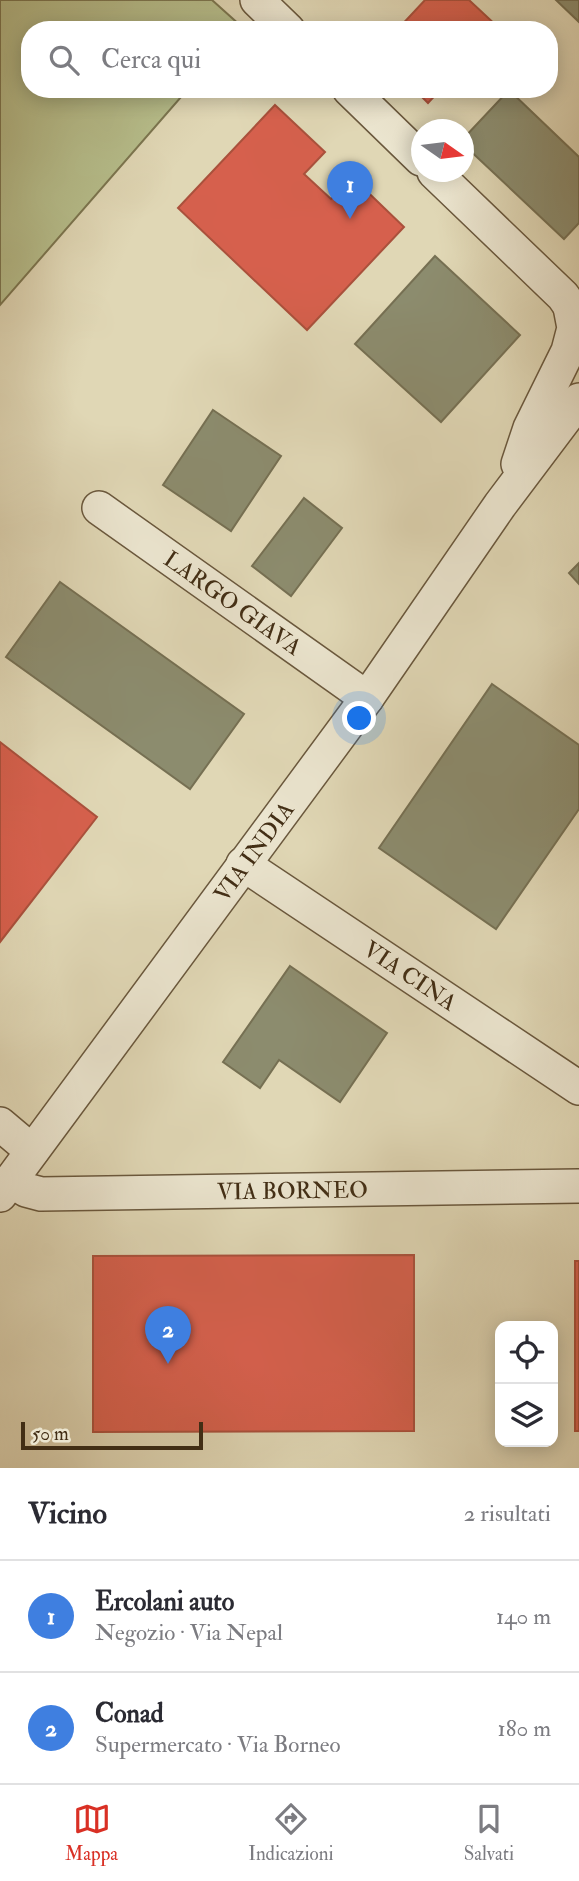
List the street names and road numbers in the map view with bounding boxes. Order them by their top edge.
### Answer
street label: LARGO GIAVA [158,544,308,662]
street label: VIA INDIA [207,795,300,907]
street label: VIA CINA [358,934,463,1017]
street label: VIA BORNEO [217,1175,368,1206]

